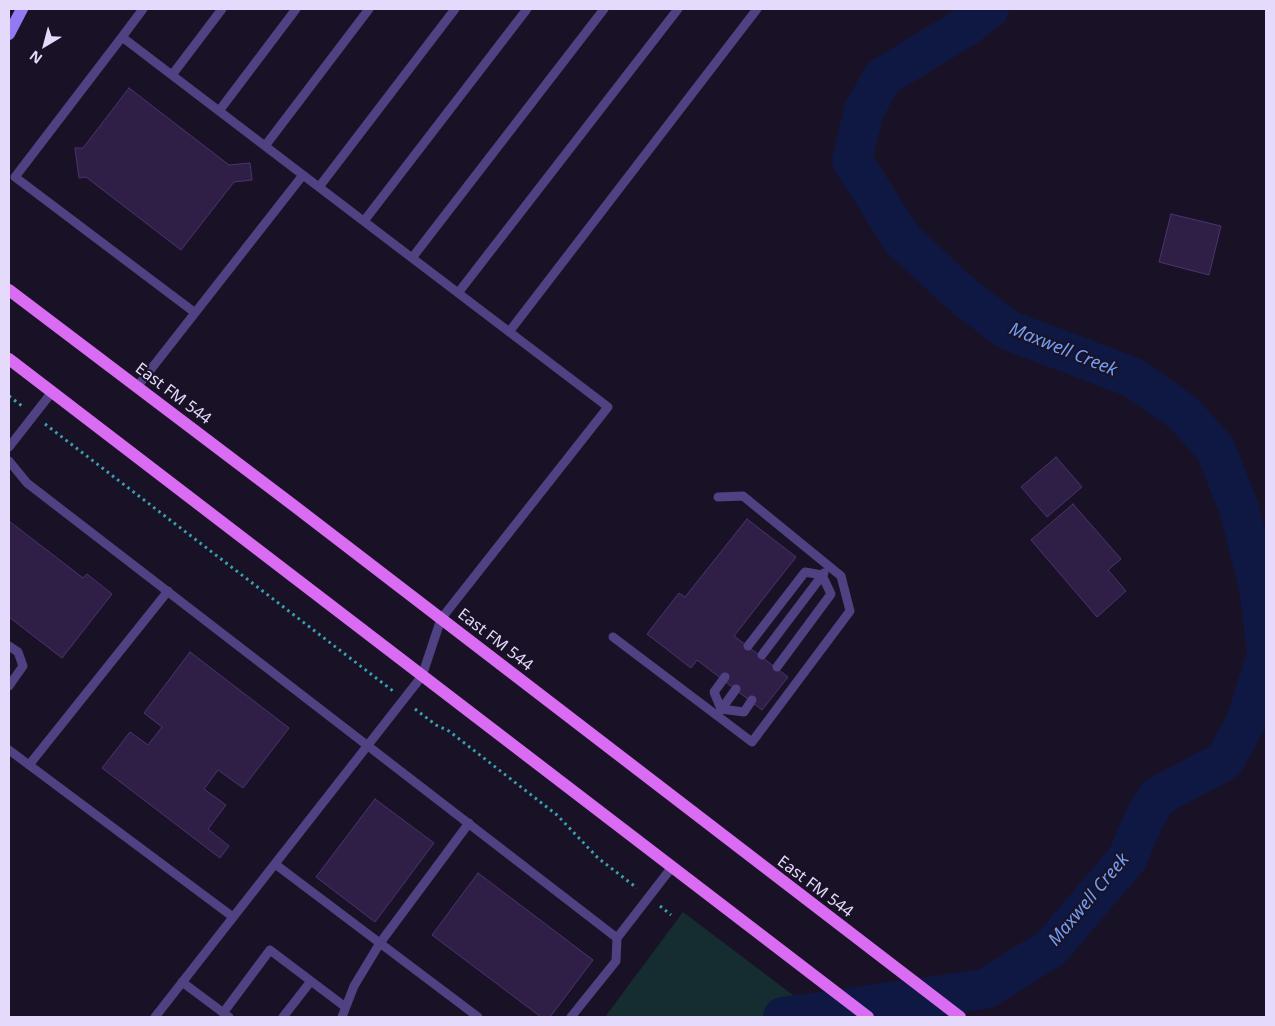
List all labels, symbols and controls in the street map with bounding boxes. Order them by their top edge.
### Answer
north arrow [20,20,70,70]
text: N [25,46,46,68]
water label: Maxwell Creek [1006,319,1120,381]
street label: East FM 544 [131,359,215,429]
street label: East FM 544 [454,605,536,675]
water label: Maxwell Creek [1044,849,1134,951]
street label: East FM 544 [773,852,857,922]

